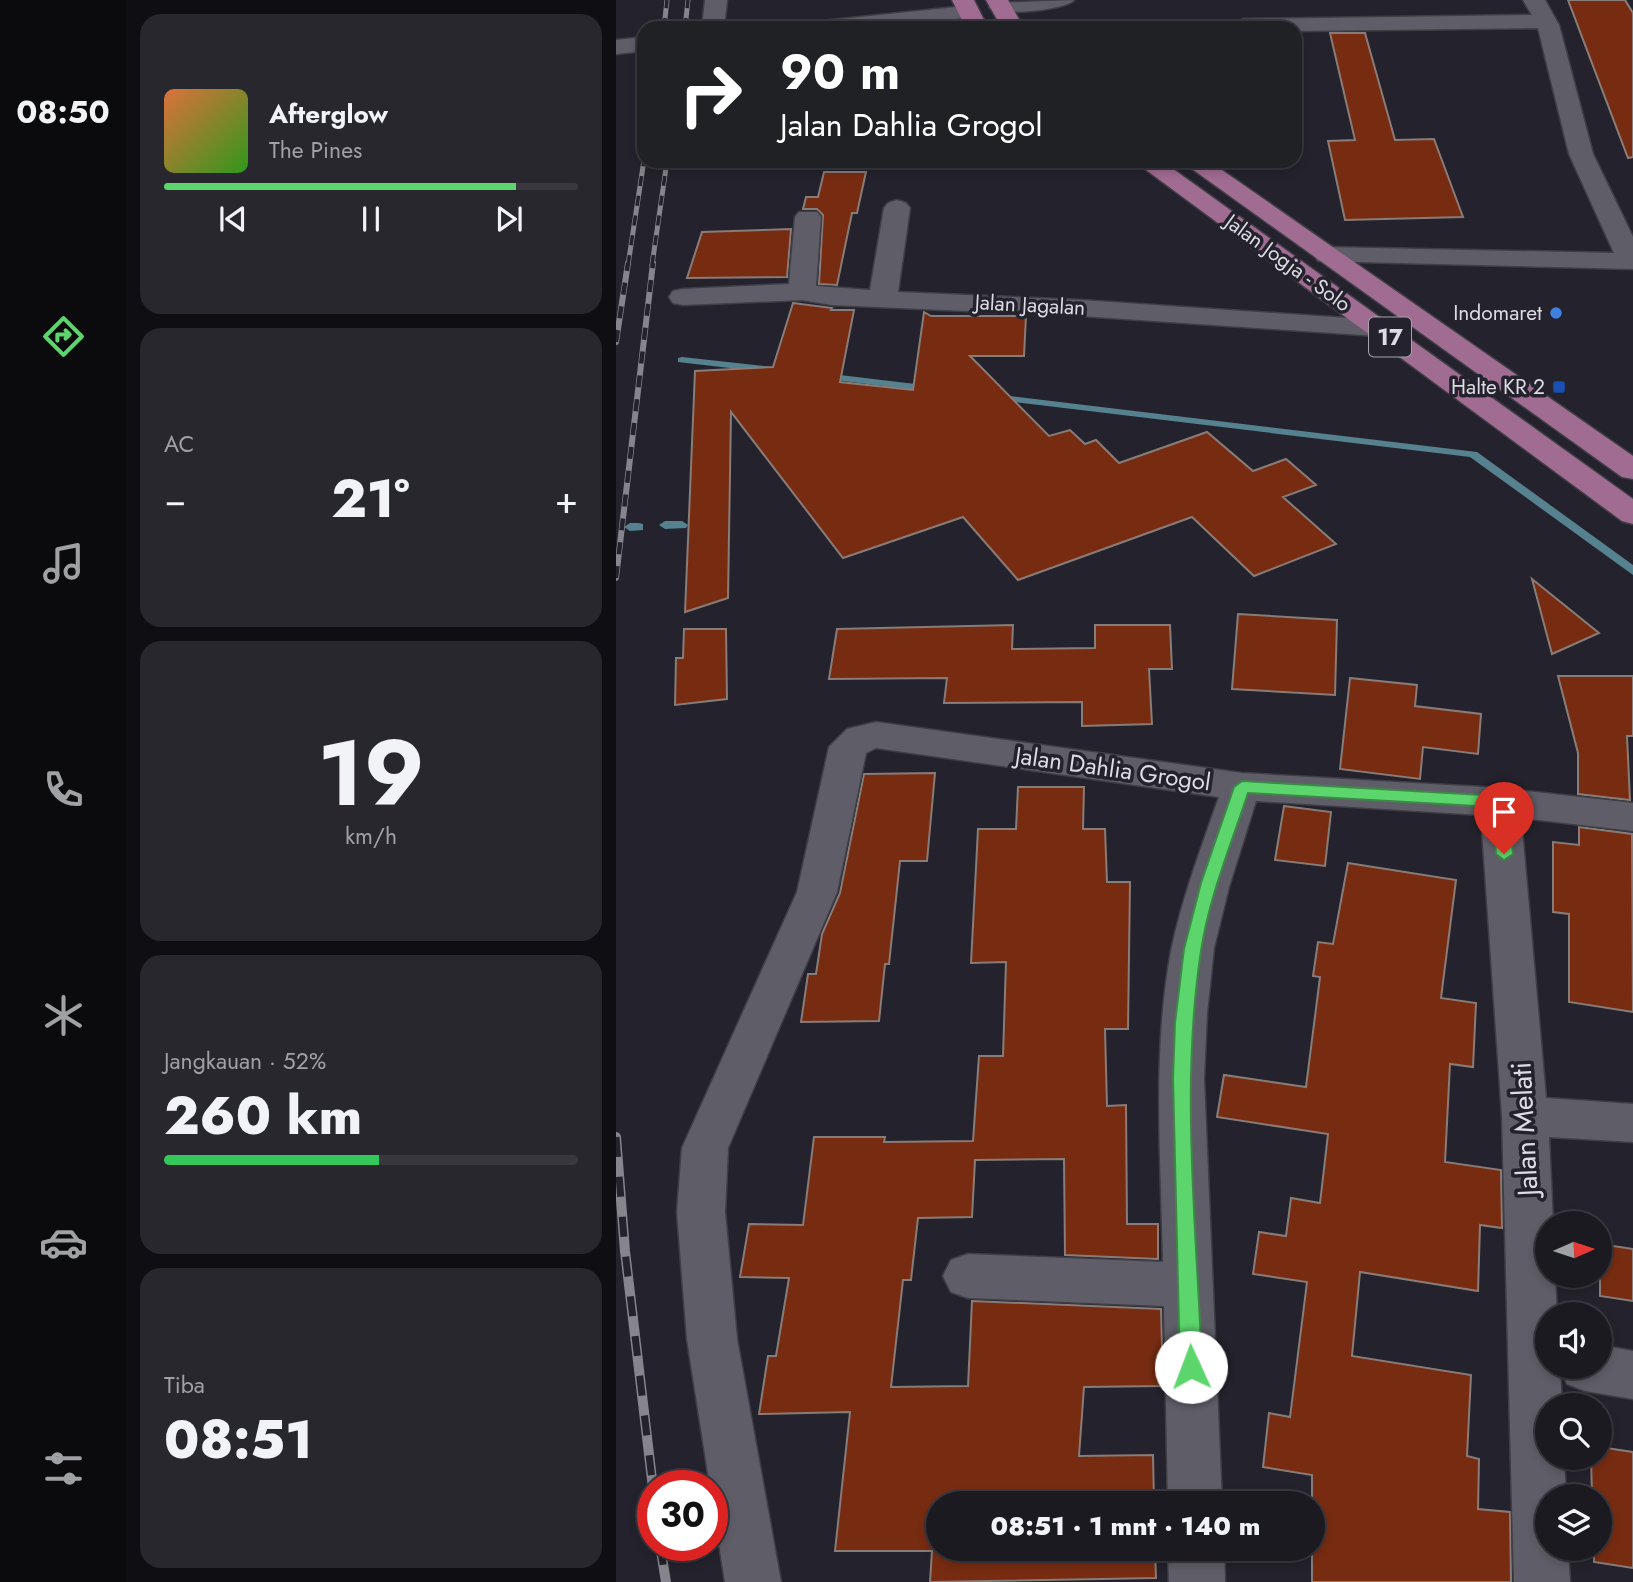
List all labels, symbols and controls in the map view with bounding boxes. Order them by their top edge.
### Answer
text: 90 m [780,37,900,107]
icon: right [665,49,756,140]
text: 08:50 [16,89,110,135]
text: Afterglow [269,95,388,133]
text: Jalan Dahlia Grogol [780,102,1043,148]
text: The Pines [269,133,362,167]
icon: previous [214,200,252,238]
icon: pause [352,200,390,238]
icon: next [490,200,528,238]
street label: Jalan Jogja - Solo [1217,205,1357,319]
street label: Jalan Jagalan [971,287,1086,323]
place label: Indomaret [1453,298,1542,328]
marker: Indomaret [1548,305,1564,321]
icon: directions [39,312,88,361]
road number: 17 [1369,318,1411,356]
place label: Halte KR 2 [1451,372,1545,402]
marker: Halte KR 2 [1551,379,1567,395]
text: AC [164,427,194,461]
text: 21° [331,461,410,537]
text: − [164,472,186,527]
text: + [555,472,578,527]
icon: music [39,539,88,588]
text: 19 [317,708,425,839]
street label: Jalan Dahlia Grogol [1010,737,1213,800]
icon: phone [39,765,88,814]
pin [1474,782,1534,854]
icon: arrive [1485,793,1523,831]
text: km/h [345,819,397,853]
icon: climate [39,991,88,1040]
text: Jangkauan · 52% [164,1044,326,1078]
street label: Jalan Melati [1501,1061,1549,1201]
text: 260 km [164,1078,362,1154]
north arrow [1535,1211,1612,1288]
map controls [1535,1211,1612,1561]
icon: car [39,1218,88,1267]
button: sound [1535,1302,1612,1379]
position arrow [1154,1330,1228,1404]
text: Tiba [164,1368,205,1402]
button: search [1535,1393,1612,1470]
text: 08:51 [164,1402,313,1478]
icon: filters [39,1444,88,1493]
speed limit sign: 30 [637,1470,728,1561]
button: layers [1535,1484,1612,1561]
text: 08:51 · 1 mnt · 140 m [991,1507,1260,1545]

